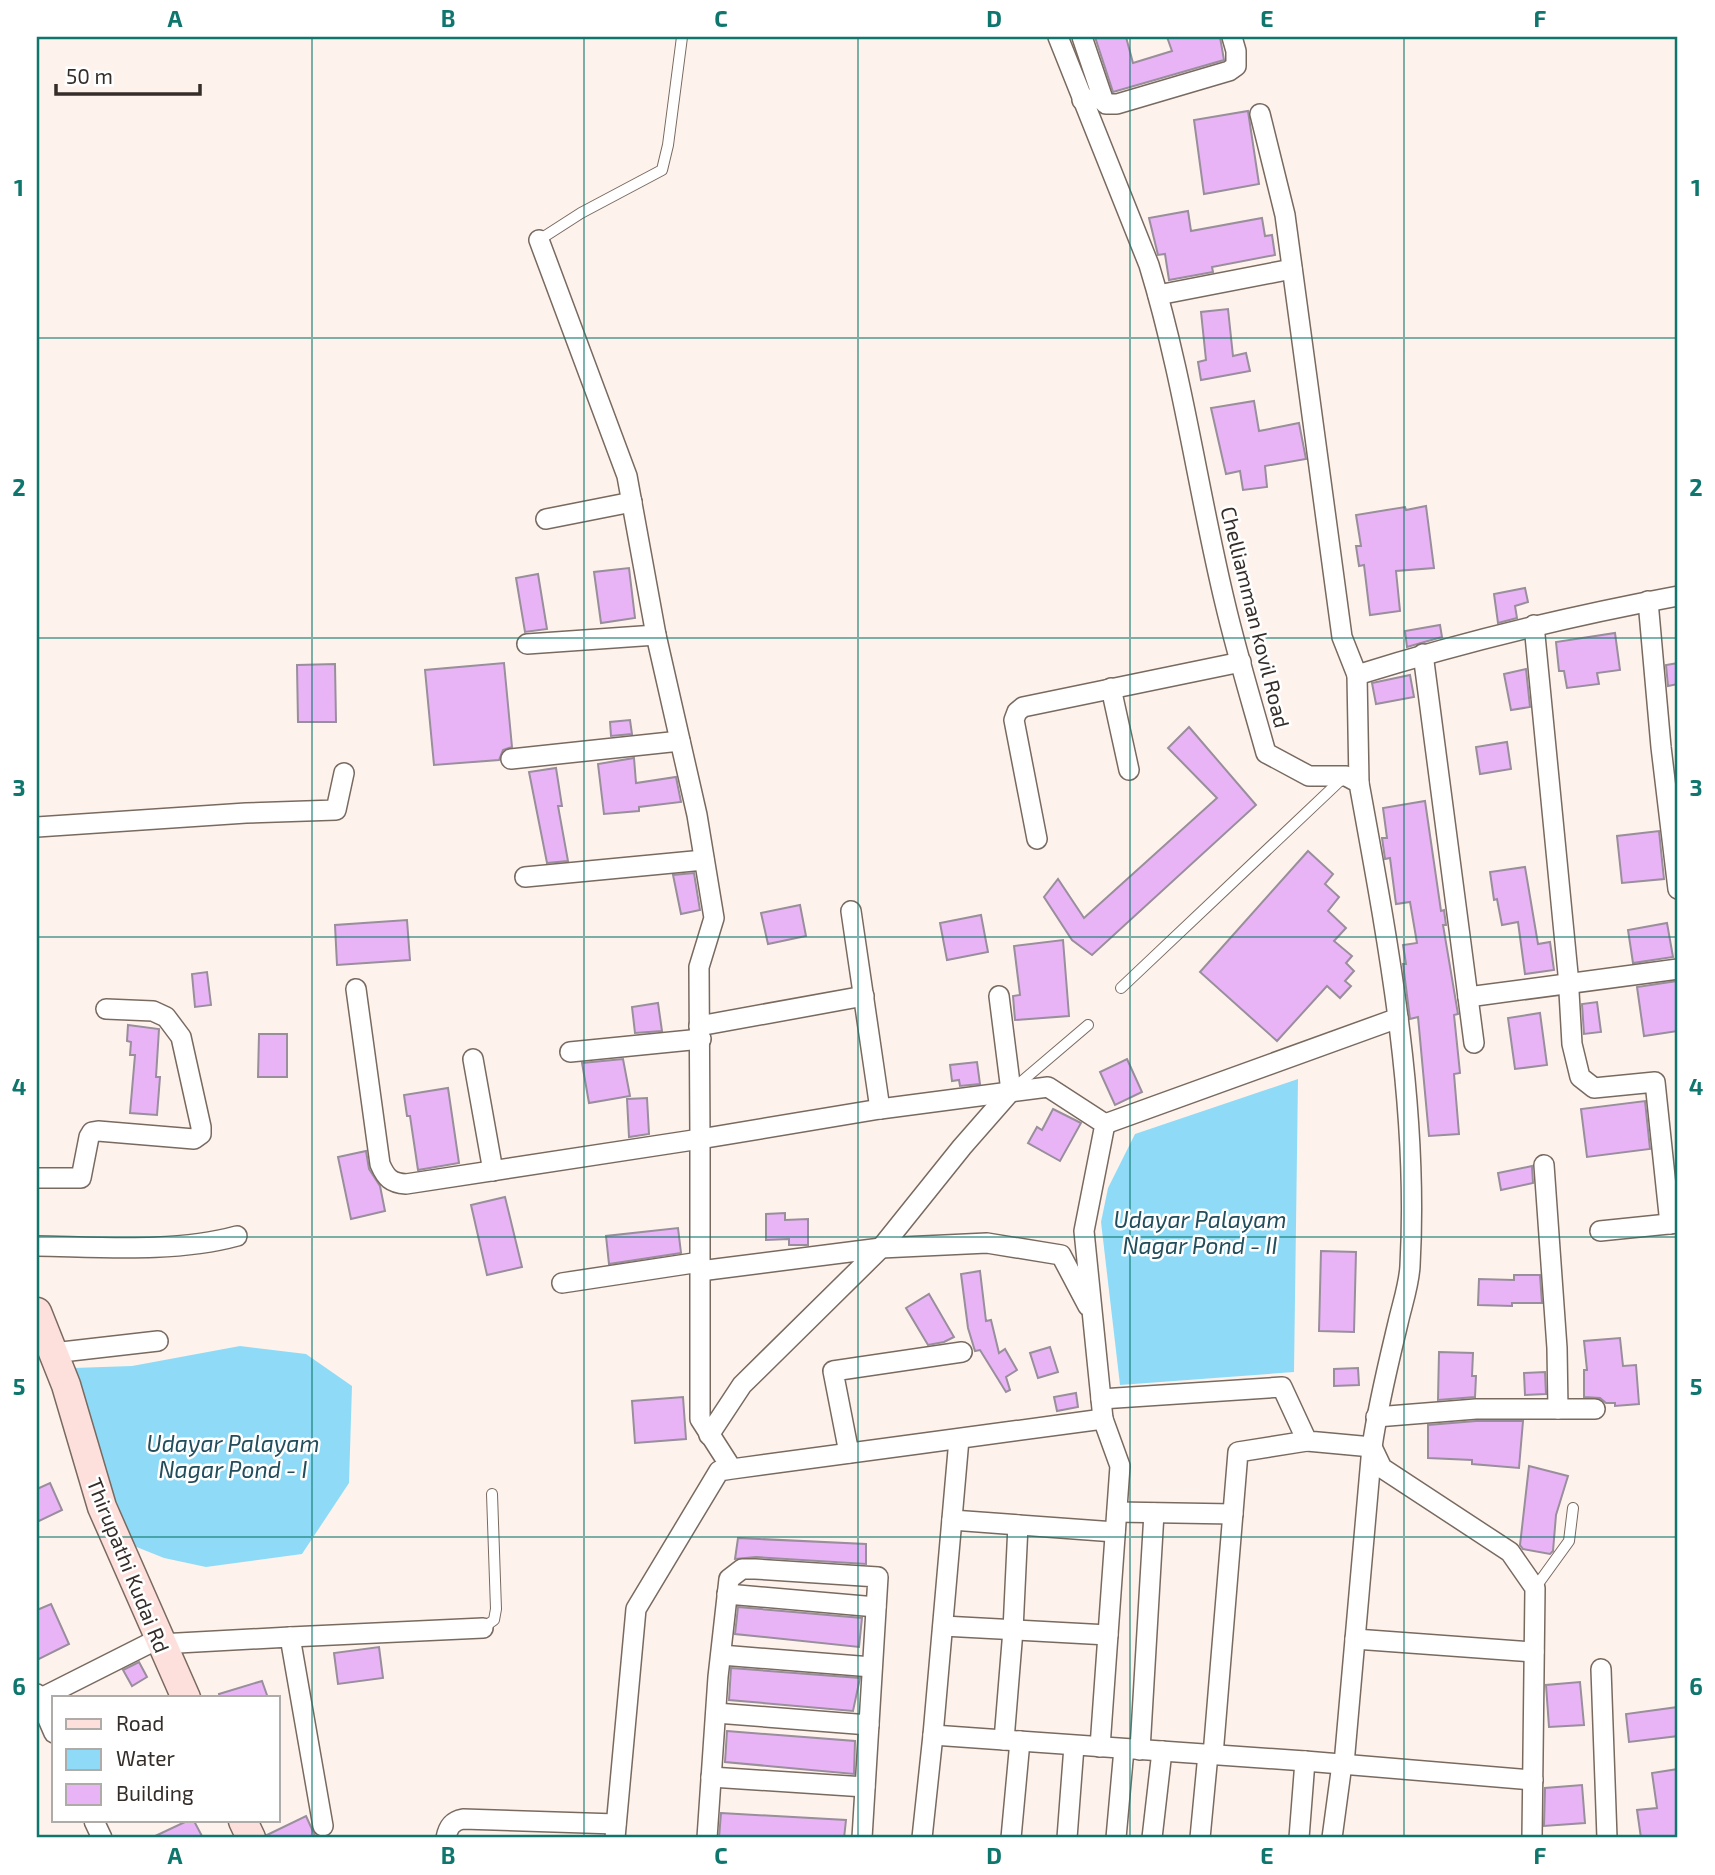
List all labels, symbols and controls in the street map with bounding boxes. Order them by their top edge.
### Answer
text: A [167,4,183,32]
text: B [441,4,455,32]
text: C [714,4,728,32]
text: D [986,4,1002,32]
text: E [1260,4,1274,32]
text: F [1534,4,1547,32]
scale bar [56,52,200,96]
text: 50 m [66,63,113,88]
text: 1 [14,173,24,201]
text: 1 [1691,173,1701,201]
text: 2 [12,473,26,501]
text: 2 [1689,473,1703,501]
street label: Chelliamman kovil Road [1216,504,1296,730]
text: 3 [12,773,26,801]
text: 3 [1689,773,1703,801]
text: 4 [12,1072,26,1100]
text: 4 [1689,1072,1703,1100]
water label: Udayar Palayam Nagar Pond - II [1113,1205,1287,1259]
text: 5 [13,1372,25,1400]
text: 5 [1690,1372,1702,1400]
water label: Udayar Palayam Nagar Pond - I [146,1429,320,1483]
street label: Thirupathi Kudai Rd [82,1474,176,1656]
text: 6 [12,1672,26,1700]
text: 6 [1689,1672,1703,1700]
legend [52,1696,280,1822]
text: Road [116,1710,164,1735]
text: Water [116,1745,175,1770]
text: Building [116,1780,194,1805]
text: A [167,1841,183,1869]
text: B [441,1841,455,1869]
text: C [714,1841,728,1869]
text: D [986,1841,1002,1869]
text: E [1260,1841,1274,1869]
text: F [1534,1841,1547,1869]

